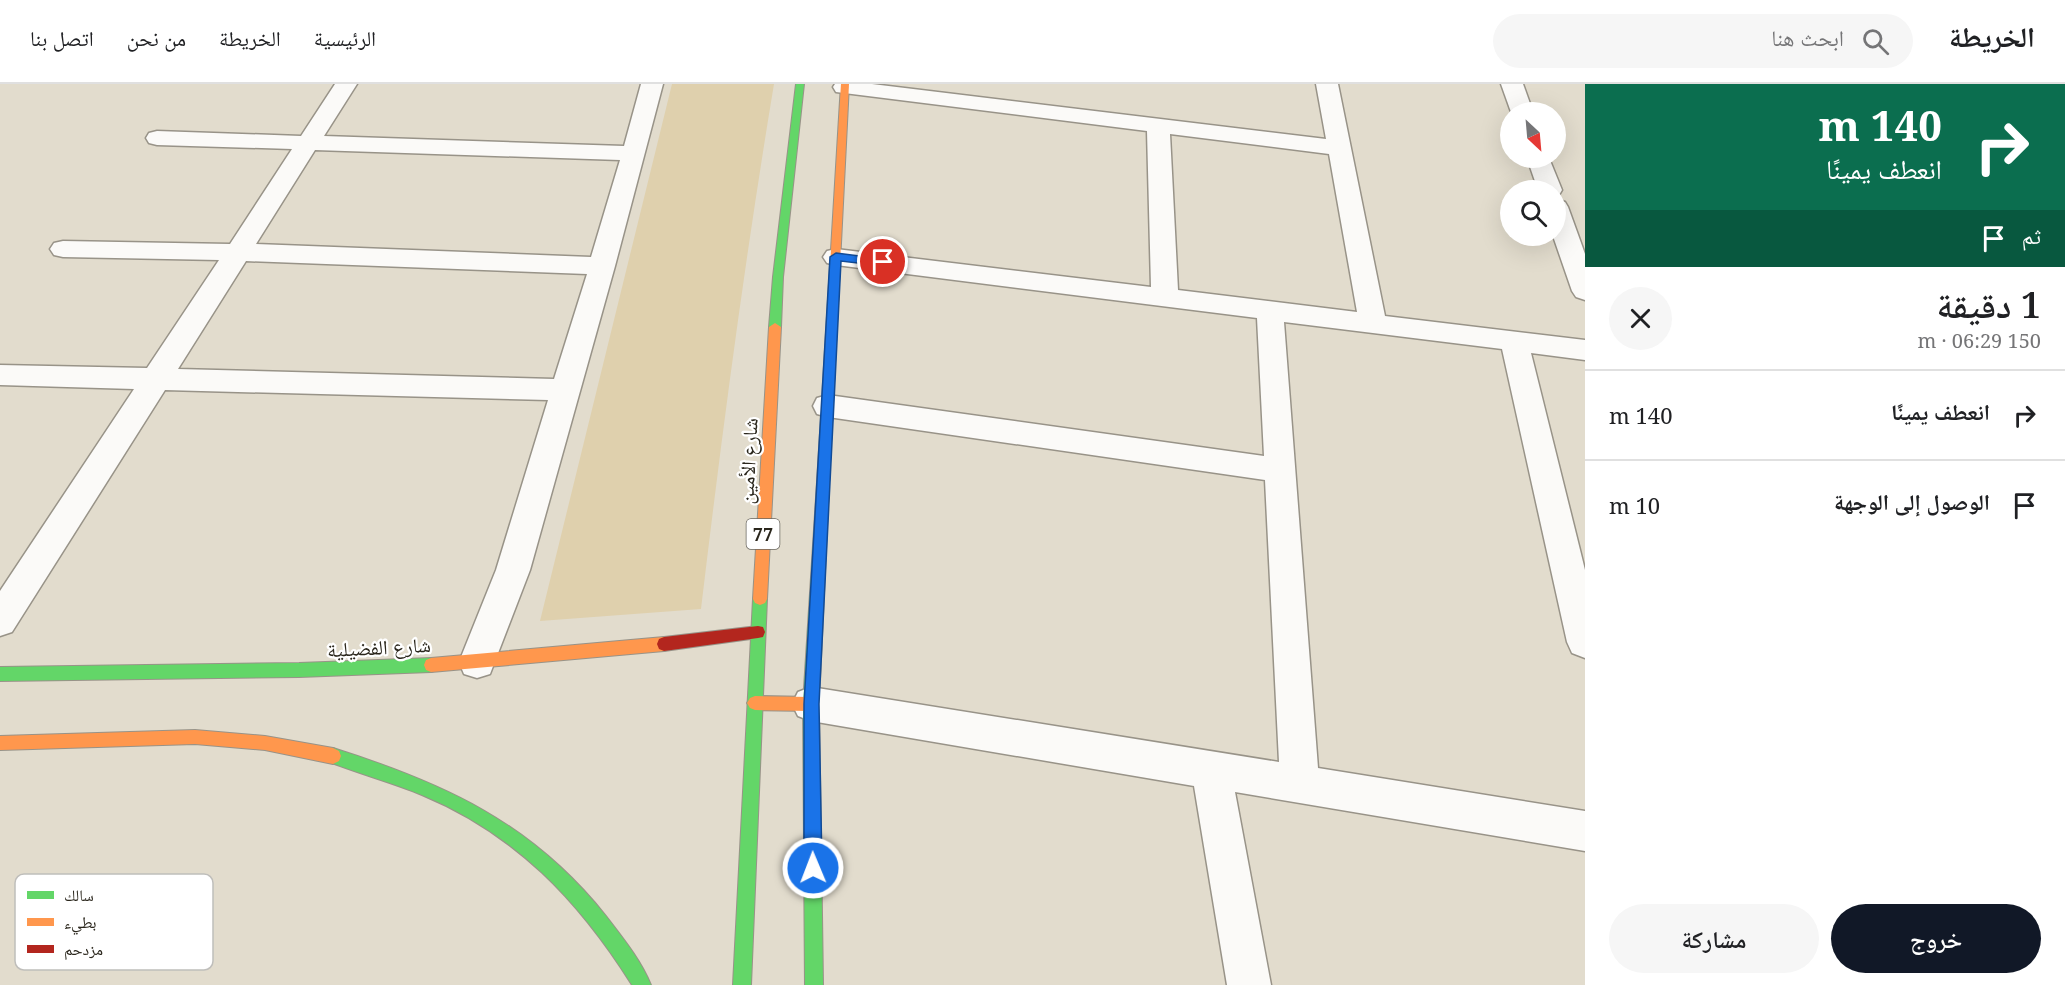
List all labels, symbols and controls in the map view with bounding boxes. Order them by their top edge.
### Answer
search box [1493,14,1913,68]
text: الخريطة [1949,17,2035,55]
text: ابحث هنا [1771,22,1844,52]
text: اتصل بنا [30,24,94,52]
text: من نحن [127,24,186,52]
text: الخريطة [219,24,281,52]
text: الرئيسية [314,24,376,52]
icon: search [1859,25,1892,58]
text: 140 m [1818,96,1942,153]
north arrow [1500,102,1566,168]
map controls [1500,102,1566,246]
icon: right [1963,108,2041,186]
text: انعطف يمينًا [1826,150,1942,187]
button: search [1500,180,1566,246]
text: ثم [2022,220,2041,250]
icon: arrive [1977,222,2010,255]
pin [857,236,908,287]
icon: arrive [866,245,899,278]
text: 1 دقيقة [1937,280,2041,329]
button: close [1609,287,1672,350]
text: 150 m · 06:29 [1918,327,2041,354]
text: انعطف يمينًا [1891,396,1990,426]
icon: right [2008,399,2041,432]
text: 140 m [1609,400,1672,430]
street label: شارع الأمين [732,417,764,505]
text: الوصول إلى الوجهة [1834,486,1990,516]
icon: arrive [2008,489,2041,522]
text: 10 m [1609,490,1660,520]
road number: 77 [746,519,780,549]
street label: شارع الفضيلية [326,631,432,663]
position arrow [781,836,845,900]
legend [15,874,213,970]
text: سالك [64,884,94,906]
button: مشاركة [1609,904,1819,973]
button: خروج [1831,904,2041,973]
text: بطيء [64,911,96,935]
text: مزدحم [64,938,103,960]

